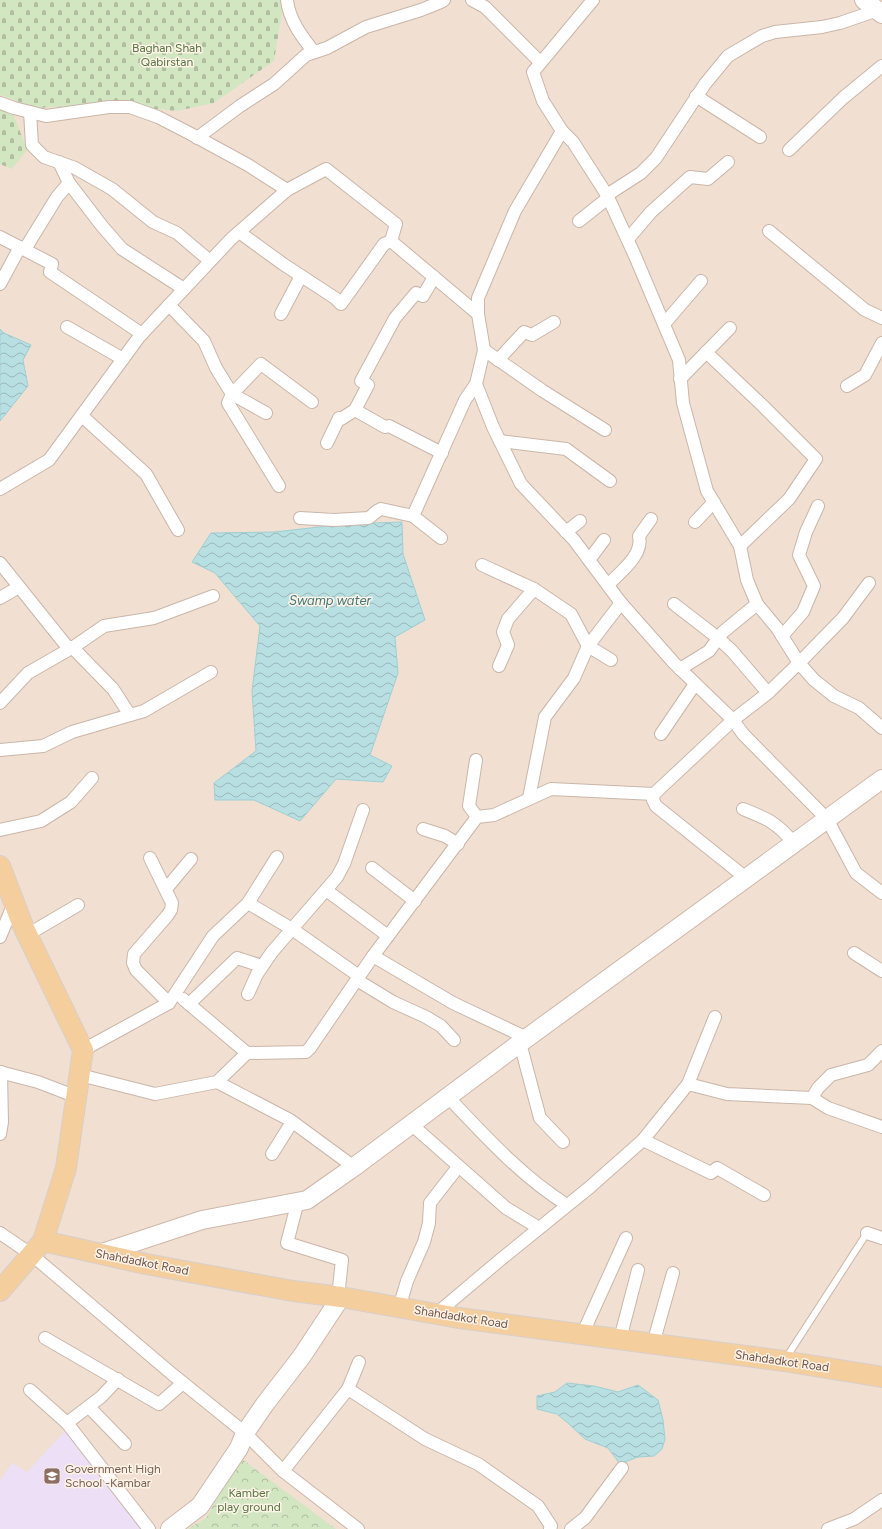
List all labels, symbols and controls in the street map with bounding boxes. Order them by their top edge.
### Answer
park label: Baghan Shah Qabirstan [132,41,202,69]
water label: Swamp water [289,593,372,608]
street label: Shahdadkot Road [94,1246,190,1278]
street label: Shahdadkot Road [413,1303,509,1331]
street label: Shahdadkot Road [734,1347,830,1375]
place label: Government High School -Kambar [65,1462,161,1490]
school or university icon: Government High School -Kambar [42,1466,62,1486]
park label: Kamber play ground [217,1486,281,1514]

